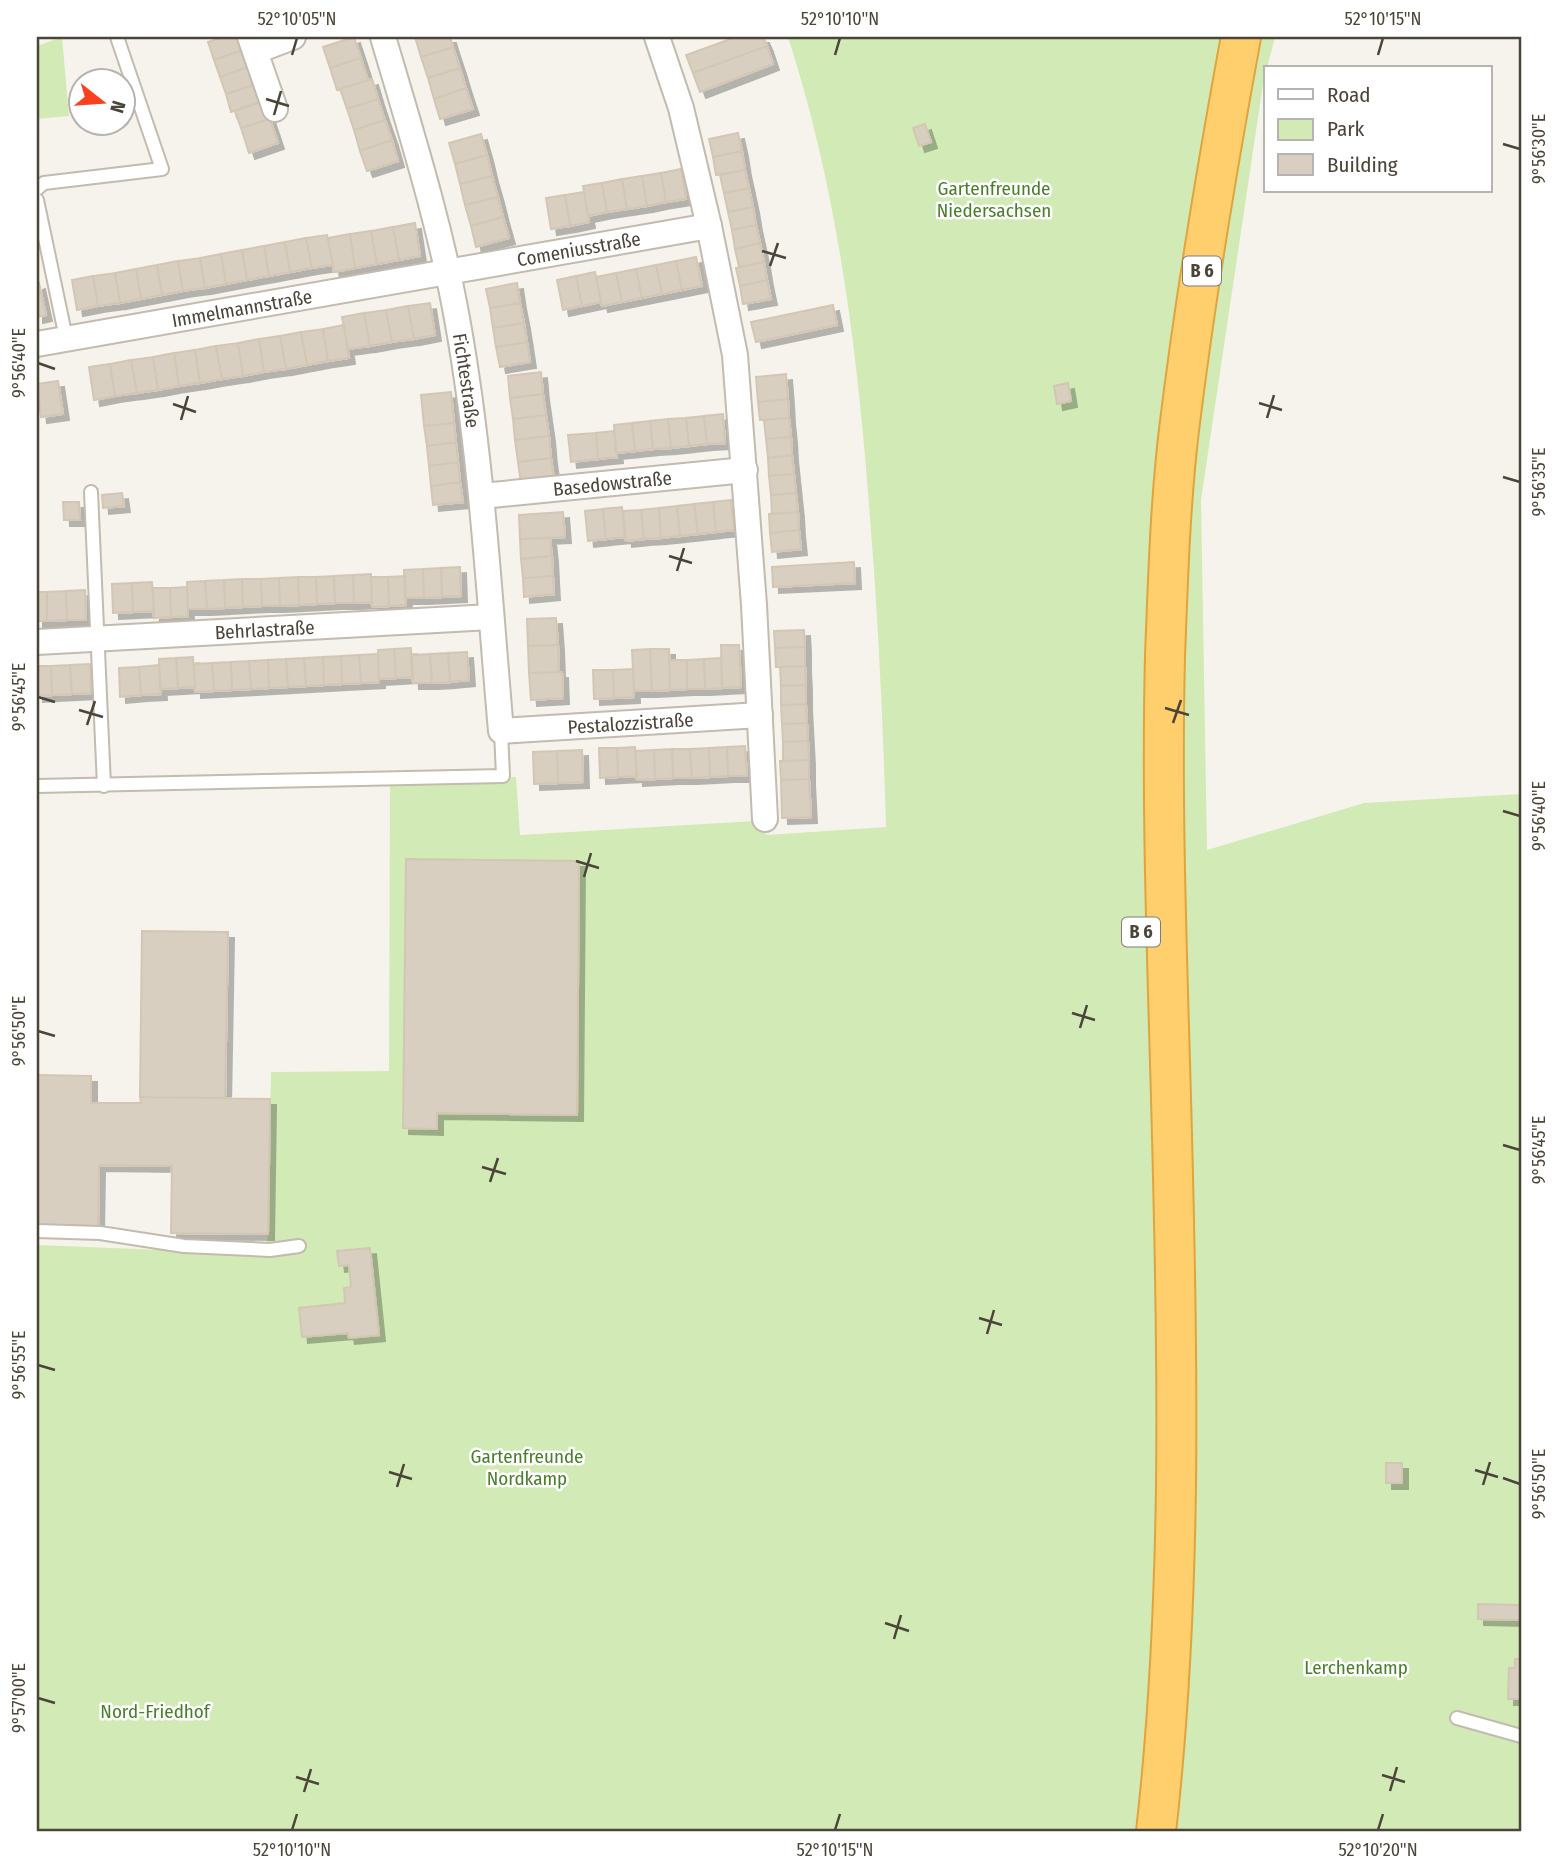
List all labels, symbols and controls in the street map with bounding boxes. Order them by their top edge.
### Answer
text: 52°10'05"N [258,8,336,30]
text: 52°10'10"N [801,8,879,30]
text: 52°10'15"N [1345,8,1421,30]
north arrow [66,66,136,136]
legend [1264,66,1492,192]
text: Road [1327,82,1371,108]
text: N [105,98,130,116]
text: 9°56'30"E [1528,114,1550,184]
text: Park [1327,116,1365,142]
text: Building [1327,152,1398,178]
park label: Gartenfreunde Niedersachsen [937,177,1051,222]
street label: Comeniusstraße [515,227,642,271]
road number: B 6 [1183,256,1221,286]
street label: Immelmannstraße [170,284,314,332]
text: 9°56'40"E [8,328,30,398]
street label: Fichtestraße [448,332,485,429]
text: 9°56'35"E [1528,448,1550,516]
street label: Basedowstraße [552,466,673,500]
street label: Behrlastraße [214,615,315,644]
text: 9°56'45"E [8,663,30,731]
street label: Pestalozzistraße [567,708,694,738]
text: 9°56'40"E [1528,781,1550,851]
road number: B 6 [1122,917,1160,946]
text: 9°56'50"E [8,996,30,1066]
text: 9°56'45"E [1528,1116,1550,1184]
text: 9°56'55"E [8,1331,30,1399]
park label: Gartenfreunde Nordkamp [471,1445,583,1490]
text: 9°56'50"E [1528,1449,1550,1519]
park label: Lerchenkamp [1304,1656,1408,1679]
text: 9°57'00"E [8,1663,30,1733]
park label: Nord-Friedhof [100,1700,211,1723]
text: 52°10'10"N [253,1839,331,1861]
text: 52°10'15"N [797,1839,873,1861]
text: 52°10'20"N [1338,1839,1418,1861]

